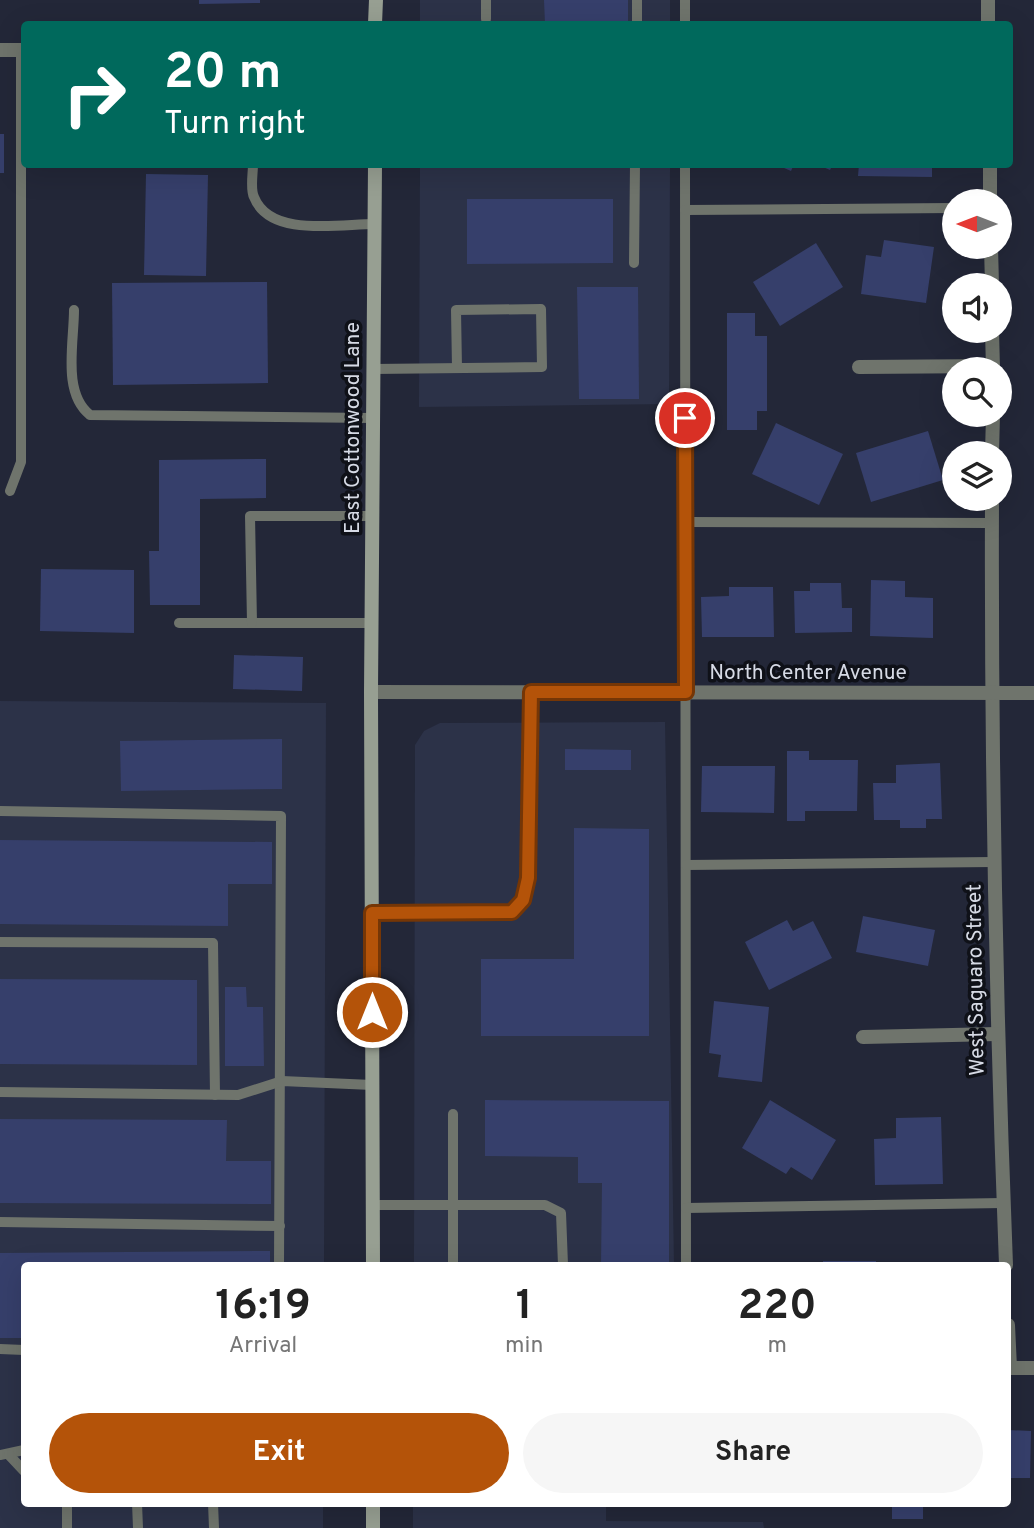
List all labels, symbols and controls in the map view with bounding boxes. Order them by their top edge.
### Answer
text: 20 m [164,44,281,106]
icon: right [49,49,140,140]
text: Turn right [164,105,306,145]
north arrow [942,189,1012,259]
map controls [942,189,1012,511]
button: sound [942,273,1012,343]
street label: East Cottonwood Lane [340,322,367,534]
button: search [942,357,1012,427]
pin [655,388,715,448]
icon: arrive [666,399,704,437]
button: layers [942,441,1012,511]
street label: North Center Avenue [709,660,907,687]
street label: West Saguaro Street [961,884,992,1076]
position arrow [335,975,409,1049]
text: 16:19 [215,1281,311,1334]
text: 1 [516,1281,533,1334]
text: 220 [738,1281,817,1334]
text: Arrival [229,1332,297,1361]
text: min [505,1332,543,1361]
text: m [767,1332,787,1361]
button: Exit [49,1413,509,1493]
button: Share [523,1413,983,1493]

